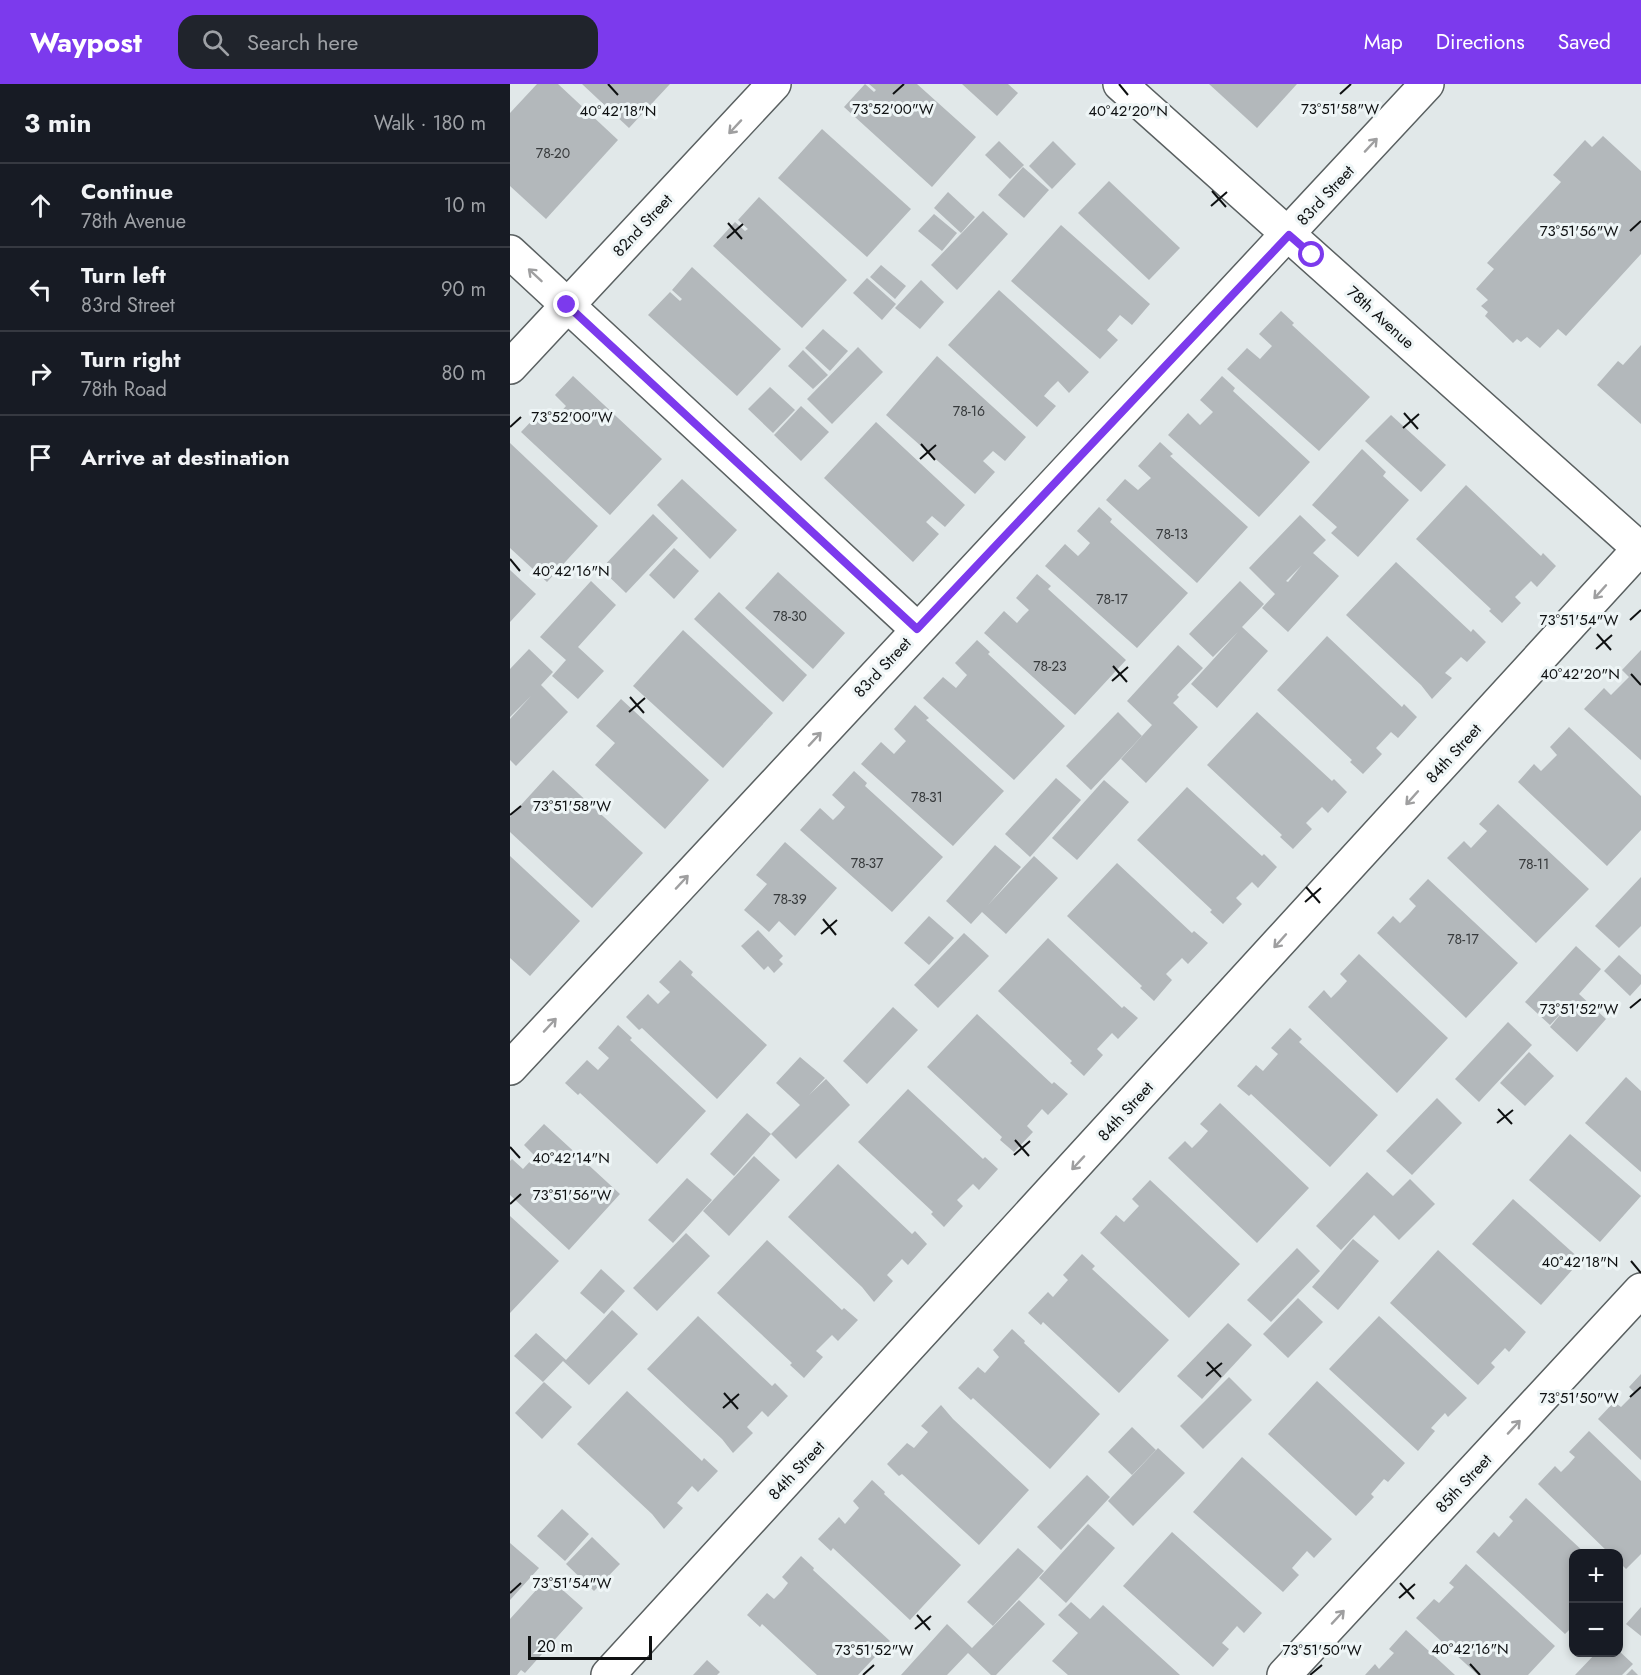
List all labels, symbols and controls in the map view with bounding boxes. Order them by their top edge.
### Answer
search box [178,15,598,69]
text: Waypost [30,22,142,63]
icon: search [199,26,232,59]
text: Search here [247,26,358,58]
text: Map [1364,27,1403,57]
text: Directions [1436,27,1525,57]
text: Saved [1558,27,1611,57]
text: 73°52'00"W [852,98,934,120]
text: 73°51'58"W [1301,98,1379,120]
text: 40°42'18"N [579,100,657,122]
text: 40°42'20"N [1088,100,1168,122]
text: 3 min [24,104,91,142]
text: Walk · 180 m [374,109,486,138]
one-way arrow [727,119,742,134]
one-way arrow [1364,138,1378,153]
house number: 78-20 [536,143,570,163]
street label: 83rd Street [1291,160,1359,231]
text: Continue [81,175,173,207]
icon: ahead [24,189,57,222]
street label: 82nd Street [607,189,678,262]
text: 10 m [443,191,486,220]
text: 78th Avenue [81,207,186,236]
text: 73°51'56"W [1540,220,1618,242]
route start [1298,241,1324,267]
text: Turn left [81,259,166,291]
one-way arrow [528,268,543,282]
icon: left [24,273,57,306]
text: 90 m [441,275,486,304]
street label: 78th Avenue [1342,281,1420,354]
text: 83rd Street [81,291,175,320]
route end [553,291,579,317]
text: Turn right [81,343,181,375]
icon: right [24,357,57,390]
text: 80 m [441,359,486,388]
text: 78th Road [81,375,167,404]
house number: 78-16 [953,401,985,421]
text: 73°52'00"W [531,406,613,428]
icon: arrive [24,441,57,474]
text: Arrive at destination [81,441,290,473]
house number: 78-13 [1156,524,1188,544]
text: 40°42'16"N [532,560,610,582]
one-way arrow [1593,584,1607,599]
house number: 78-17 [1096,589,1128,609]
house number: 78-30 [773,606,807,626]
text: 73°51'54"W [1540,609,1619,631]
street label: 83rd Street [848,632,916,703]
house number: 78-23 [1033,656,1067,676]
text: 40°42'20"N [1540,663,1620,685]
street label: 84th Street [1420,718,1487,788]
one-way arrow [808,732,822,747]
house number: 78-31 [911,787,943,807]
one-way arrow [1405,790,1419,805]
text: 73°51'58"W [533,795,611,817]
house number: 78-37 [851,853,884,873]
house number: 78-11 [1519,854,1549,874]
one-way arrow [675,875,689,890]
house number: 78-39 [773,889,807,909]
house number: 78-17 [1447,929,1479,949]
one-way arrow [1273,934,1287,949]
text: 73°51'52"W [1540,998,1618,1020]
one-way arrow [543,1018,557,1033]
street label: 84th Street [1092,1076,1159,1146]
text: 40°42'14"N [532,1147,610,1169]
one-way arrow [1070,1155,1085,1170]
text: 73°51'56"W [533,1184,611,1206]
text: 40°42'18"N [1541,1251,1619,1273]
text: 73°51'50"W [1539,1387,1619,1409]
one-way arrow [1507,1420,1521,1435]
street label: 84th Street [763,1436,830,1505]
street label: 85th Street [1430,1449,1497,1518]
map controls [1569,1549,1623,1657]
button: + [1569,1549,1623,1603]
text: 73°51'54"W [533,1572,612,1594]
button: − [1569,1603,1623,1657]
one-way arrow [1331,1609,1346,1624]
scale bar [528,1633,652,1660]
text: 20 m [537,1635,573,1658]
text: 40°42'16"N [1431,1638,1509,1660]
text: 73°51'52"W [835,1639,913,1661]
text: 73°51'50"W [1282,1639,1362,1661]

